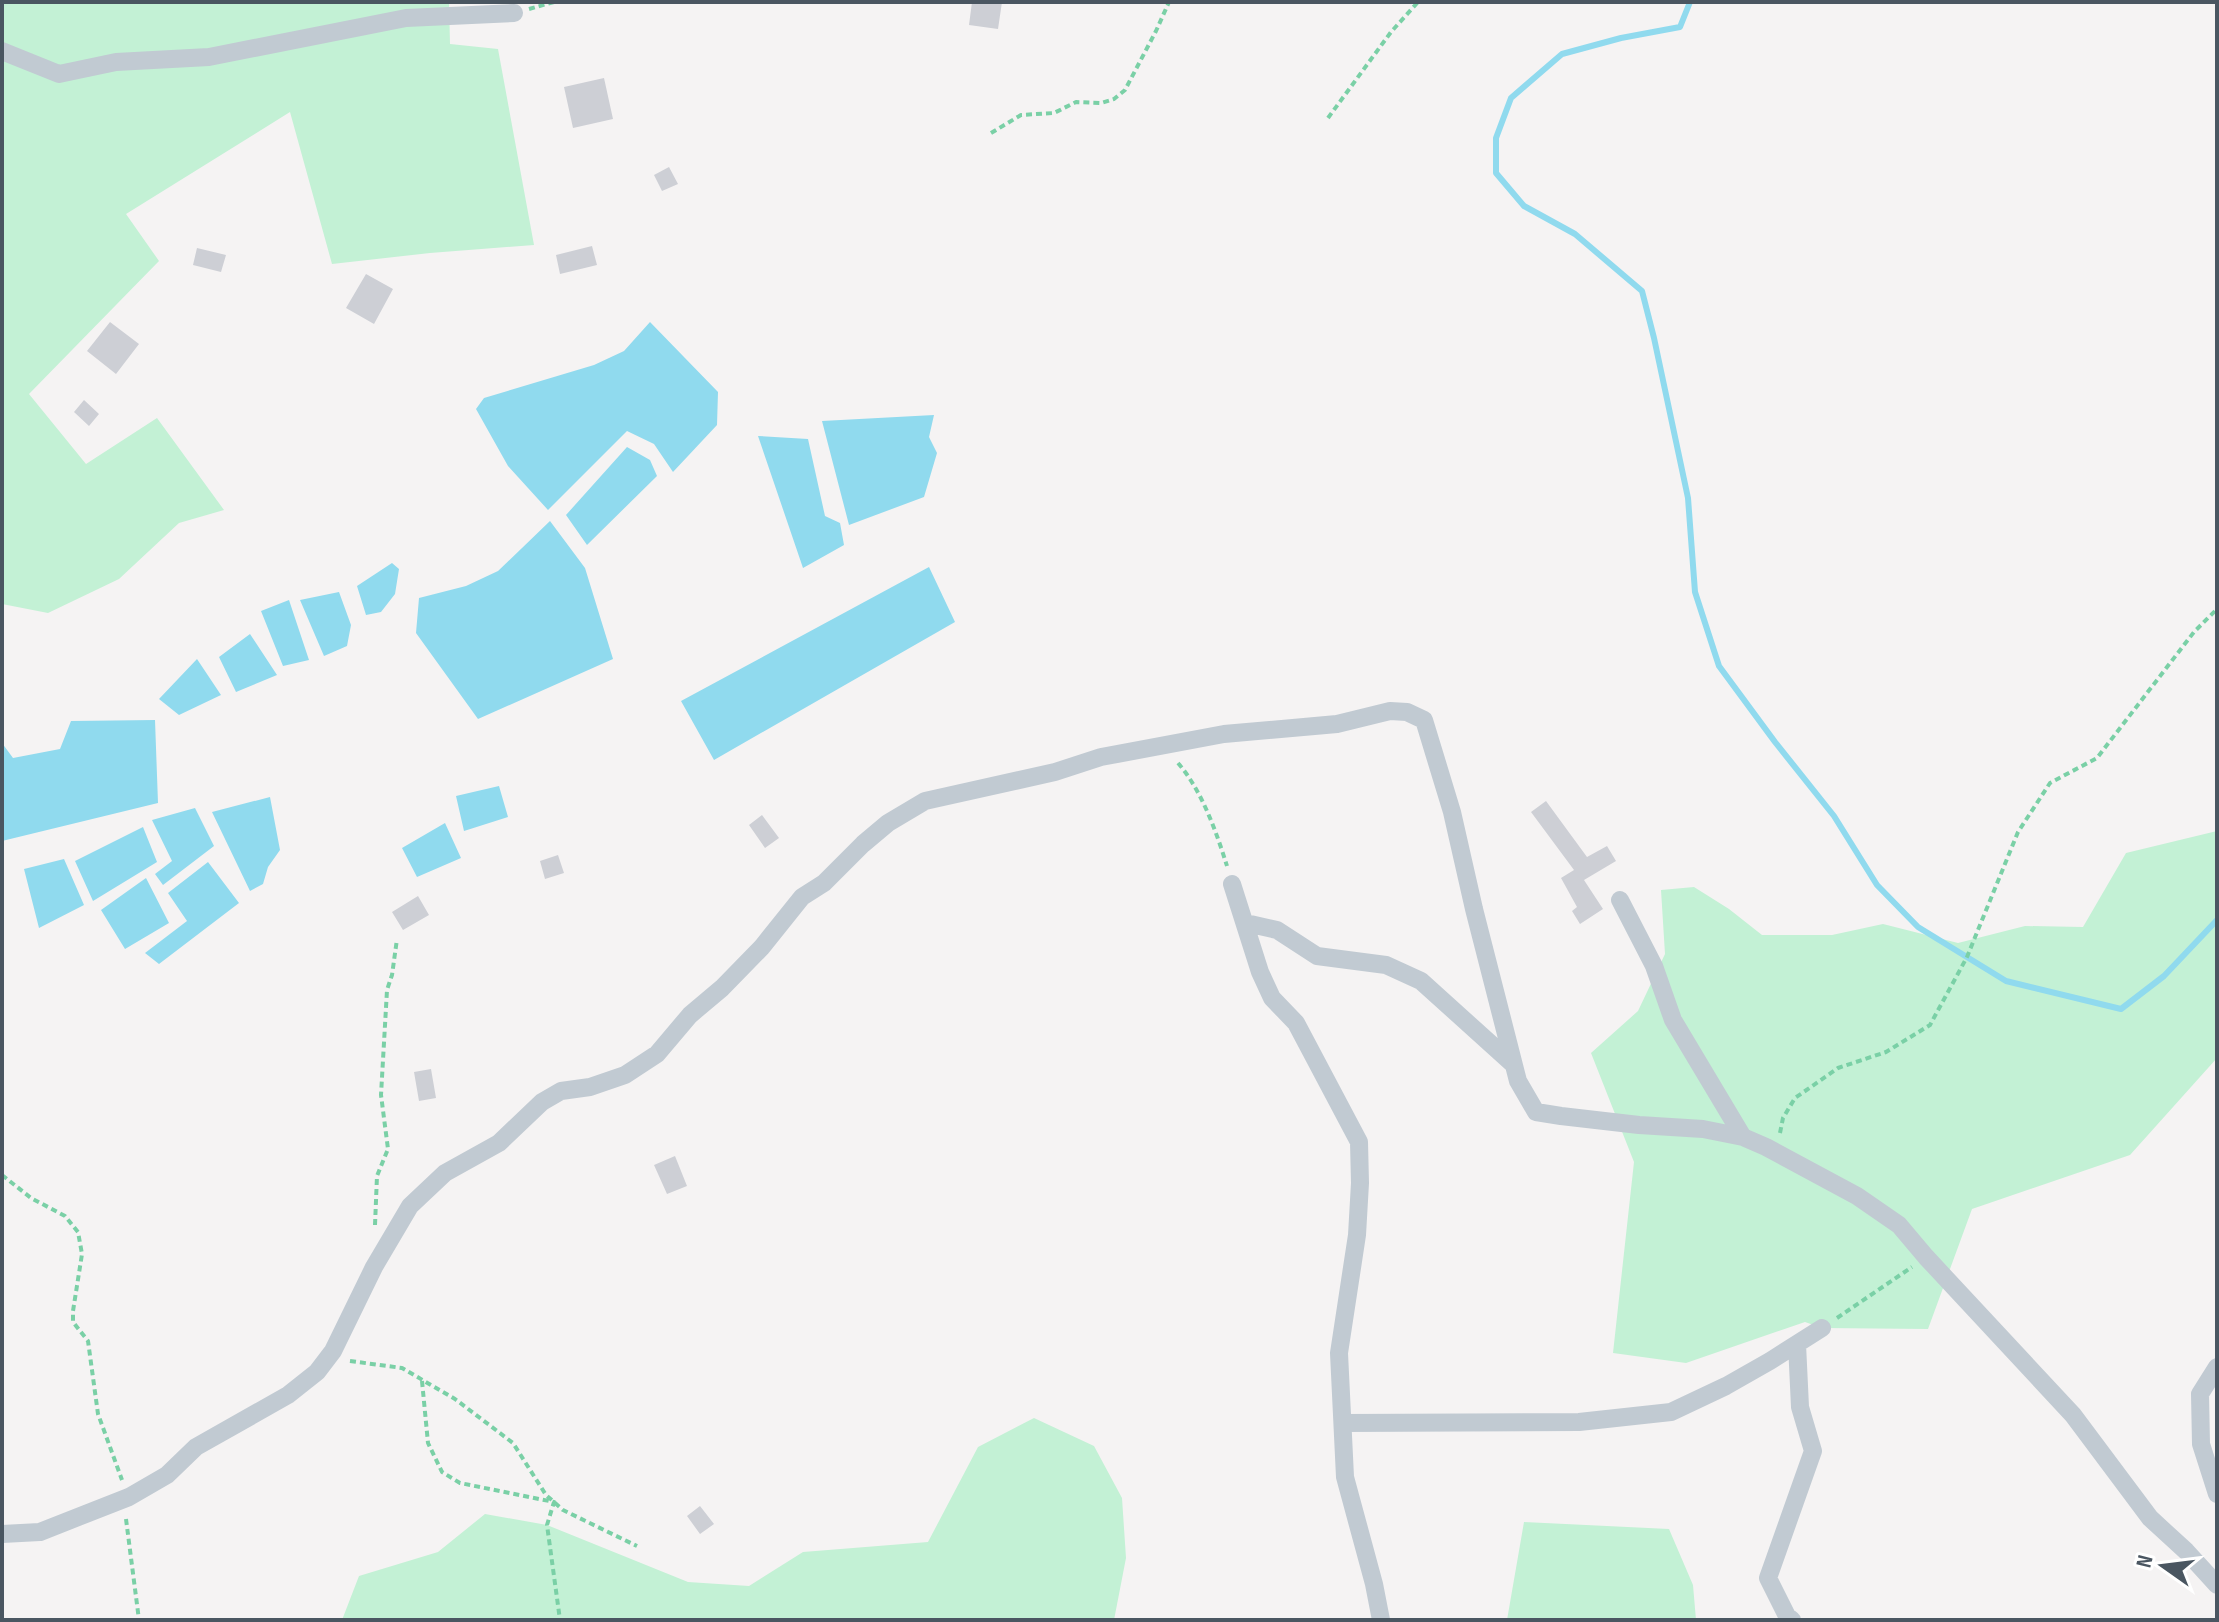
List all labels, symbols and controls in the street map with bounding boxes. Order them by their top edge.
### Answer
north arrow [2123,1526,2203,1606]
text: N [2131,1553,2160,1570]

